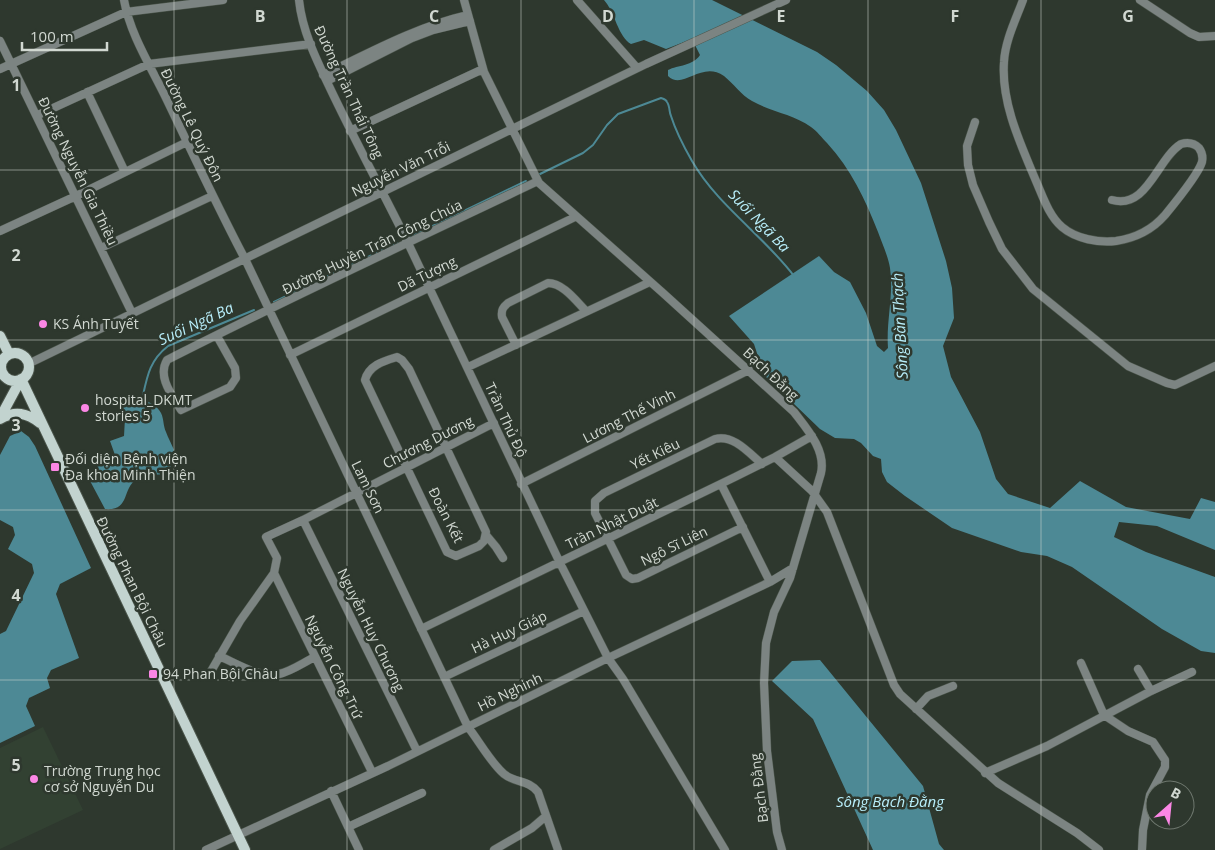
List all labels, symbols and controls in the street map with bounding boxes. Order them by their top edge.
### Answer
text: B [255,5,265,27]
text: C [429,5,439,27]
text: D [602,5,614,27]
text: E [777,5,786,27]
text: F [951,5,959,27]
text: G [1122,5,1134,27]
scale bar [22,20,108,52]
street label: Đường Trần Thái Tông [310,22,389,162]
text: 100 m [30,26,74,46]
street label: Đường Lê Quý Đôn [157,65,228,185]
text: 1 [11,74,21,96]
street label: Đường Nguyễn Gia Thiều [34,93,123,248]
street label: Nguyễn Văn Trỗi [348,136,453,201]
water label: Suối Ngã Ba [725,184,795,257]
street label: Đường Huyền Trân Công Chúa [279,195,465,299]
text: 2 [11,244,21,266]
street label: Dã Tượng [394,251,460,296]
water label: Sông Bàn Thạch [886,272,912,380]
water label: Suối Ngã Ba [155,297,237,349]
place label: KS Ánh Tuyết [53,314,139,333]
marker: KS Ánh Tuyết [37,318,49,330]
street label: Bạch Đằng [739,343,804,405]
street label: Trần Thủ Độ [481,379,532,460]
street label: Lương Thế Vinh [579,384,678,447]
place label: hospital_DKMT stories 5 [95,390,193,425]
marker: hospital_DKMT stories 5 [79,402,91,414]
street label: Chương Dương [379,410,477,473]
text: 3 [11,414,21,436]
street label: Yết Kiêu [627,433,683,474]
place label: Đối diện Bệnh viện Đa khoa Minh Thiện [65,449,196,484]
street label: Lam Sơn [348,457,389,516]
marker: Đối diện Bệnh viện Đa khoa Minh Thiện [49,461,61,473]
street label: Đoàn Kết [424,484,469,546]
street label: Trần Nhật Duật [562,492,661,553]
street label: Đường Phan Bội Châu [93,513,172,650]
street label: Ngô Sĩ Liên [637,521,710,570]
street label: Nguyễn Huy Chương [333,565,410,695]
text: 4 [11,584,21,606]
street label: Hà Huy Giáp [468,606,550,657]
street label: Nguyễn Công Trứ [301,612,368,723]
place label: 94 Phan Bội Châu [163,664,278,683]
marker: 94 Phan Bội Châu [147,668,159,680]
street label: Hồ Nghinh [474,668,545,715]
street label: Bạch Đằng [745,752,772,824]
text: 5 [11,754,21,776]
place label: Trường Trung học cơ sở Nguyễn Du [44,761,161,796]
marker: Trường Trung học cơ sở Nguyễn Du [28,773,40,785]
north arrow [1145,780,1195,830]
text: B [1168,782,1185,804]
water label: Sông Bạch Đằng [836,791,945,811]

